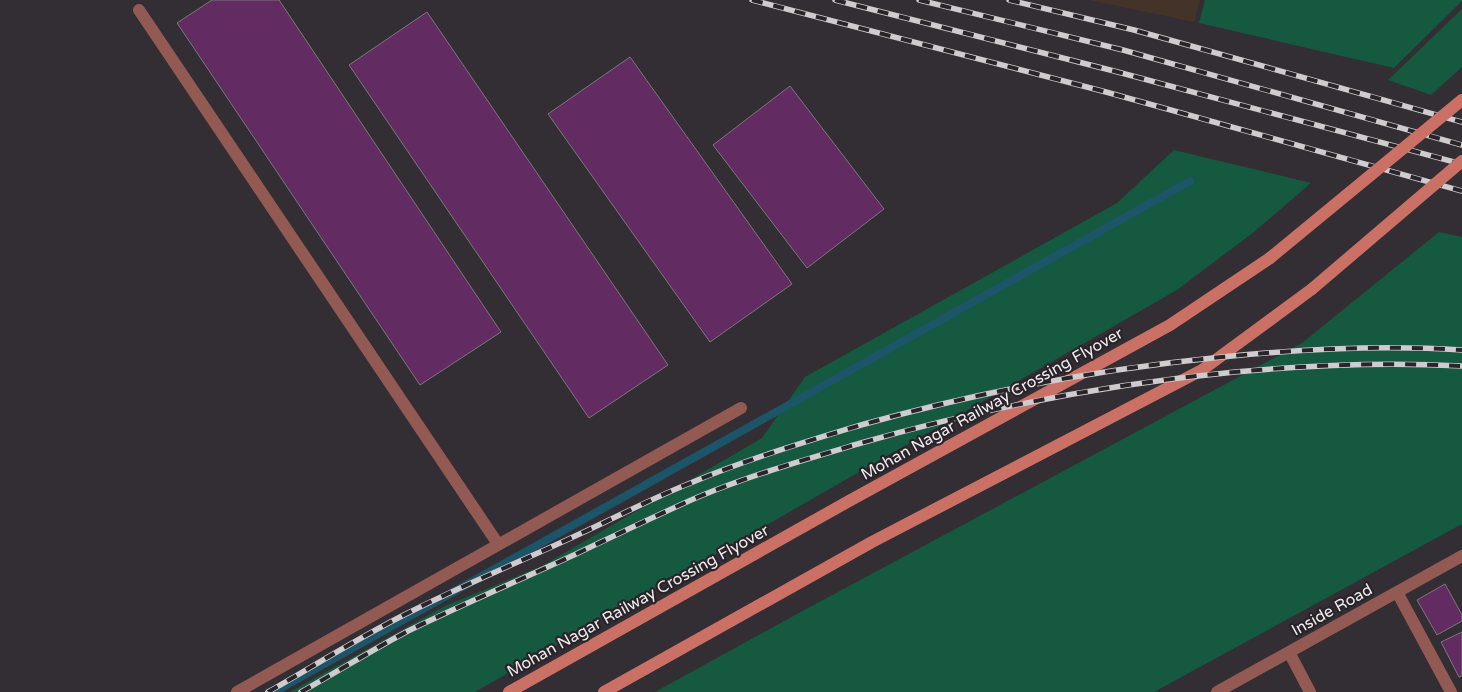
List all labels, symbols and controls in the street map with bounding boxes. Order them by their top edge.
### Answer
street label: Mohan Nagar Railway Crossing Flyover [857,323,1127,485]
street label: Mohan Nagar Railway Crossing Flyover [503,520,773,682]
street label: Inside Road [1288,580,1376,640]

